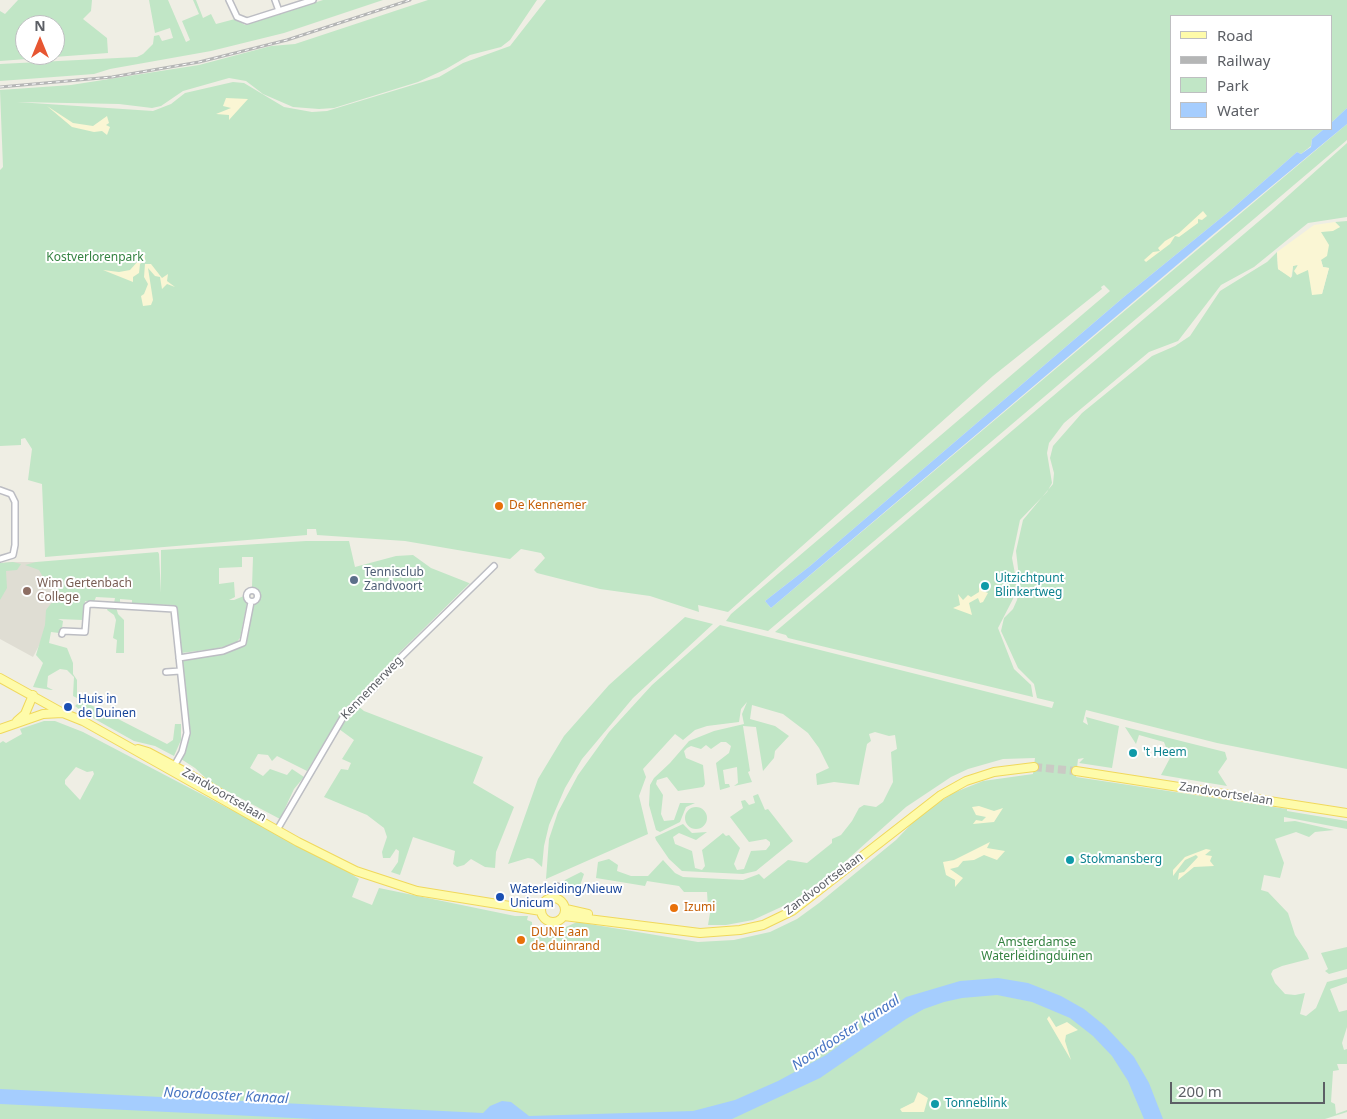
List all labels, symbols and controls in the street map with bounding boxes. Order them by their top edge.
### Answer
north arrow [15,15,65,65]
legend [1170,15,1332,130]
text: N [34,16,46,35]
text: Road [1217,25,1253,45]
text: Railway [1217,50,1270,70]
text: Park [1217,75,1249,95]
text: Water [1217,100,1259,120]
park label: Kostverlorenpark [46,251,144,265]
place label: De Kennemer [509,499,586,513]
marker: De Kennemer [493,500,505,512]
place label: Tennisclub Zandvoort [364,566,424,594]
place label: Uitzichtpunt Blinkertweg [995,572,1064,600]
marker: Tennisclub Zandvoort [348,574,360,586]
place label: Wim Gertenbach College [37,577,132,605]
marker: Uitzichtpunt Blinkertweg [979,580,991,592]
marker: Wim Gertenbach College [21,585,33,597]
street label: Kennemerweg [338,653,406,723]
place label: Huis in de Duinen [78,693,136,721]
marker: Huis in de Duinen [62,701,74,713]
place label: 't Heem [1143,746,1187,760]
marker: 't Heem [1127,747,1139,759]
street label: Zandvoortselaan [179,765,269,825]
street label: Zandvoortselaan [1178,779,1274,809]
street label: Zandvoortselaan [782,850,866,918]
place label: Stokmansberg [1080,853,1162,867]
marker: Stokmansberg [1064,854,1076,866]
place label: Waterleiding/Nieuw Unicum [510,883,622,911]
marker: Waterleiding/Nieuw Unicum [494,891,506,903]
place label: Izumi [684,901,715,915]
marker: Izumi [668,902,680,914]
place label: DUNE aan de duinrand [531,926,600,954]
marker: DUNE aan de duinrand [515,934,527,946]
park label: Amsterdamse Waterleidingduinen [981,936,1093,964]
water label: Noordooster Kanaal [789,992,903,1074]
scale bar [1172,1072,1327,1104]
text: 200 m [1178,1081,1222,1101]
water label: Noordooster Kanaal [163,1084,289,1108]
place label: Tonneblink [945,1097,1007,1111]
marker: Tonneblink [929,1098,941,1110]

